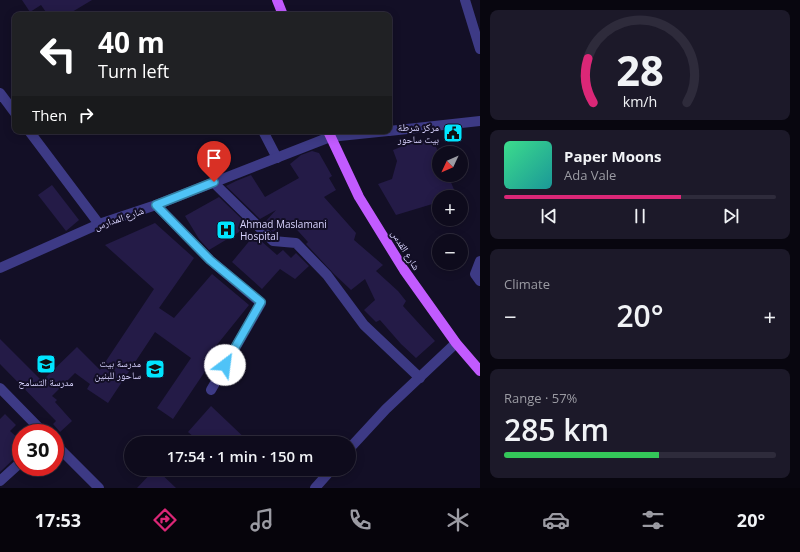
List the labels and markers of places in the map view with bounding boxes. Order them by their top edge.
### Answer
place label: مركز شرطة بيت ساحور [397,120,439,146]
public building icon: مركز شرطة بيت ساحور [442,122,464,144]
pin [197,141,231,182]
place label: Ahmad Maslamani Hospital [240,217,327,243]
hospital icon: Ahmad Maslamani Hospital [215,219,237,241]
school or university icon: مدرسة التسامح [35,353,57,375]
place label: مدرسة بيت ساحور للبنين [95,356,141,382]
school or university icon: مدرسة بيت ساحور للبنين [144,358,166,380]
place label: مدرسة التسامح [18,375,74,389]

